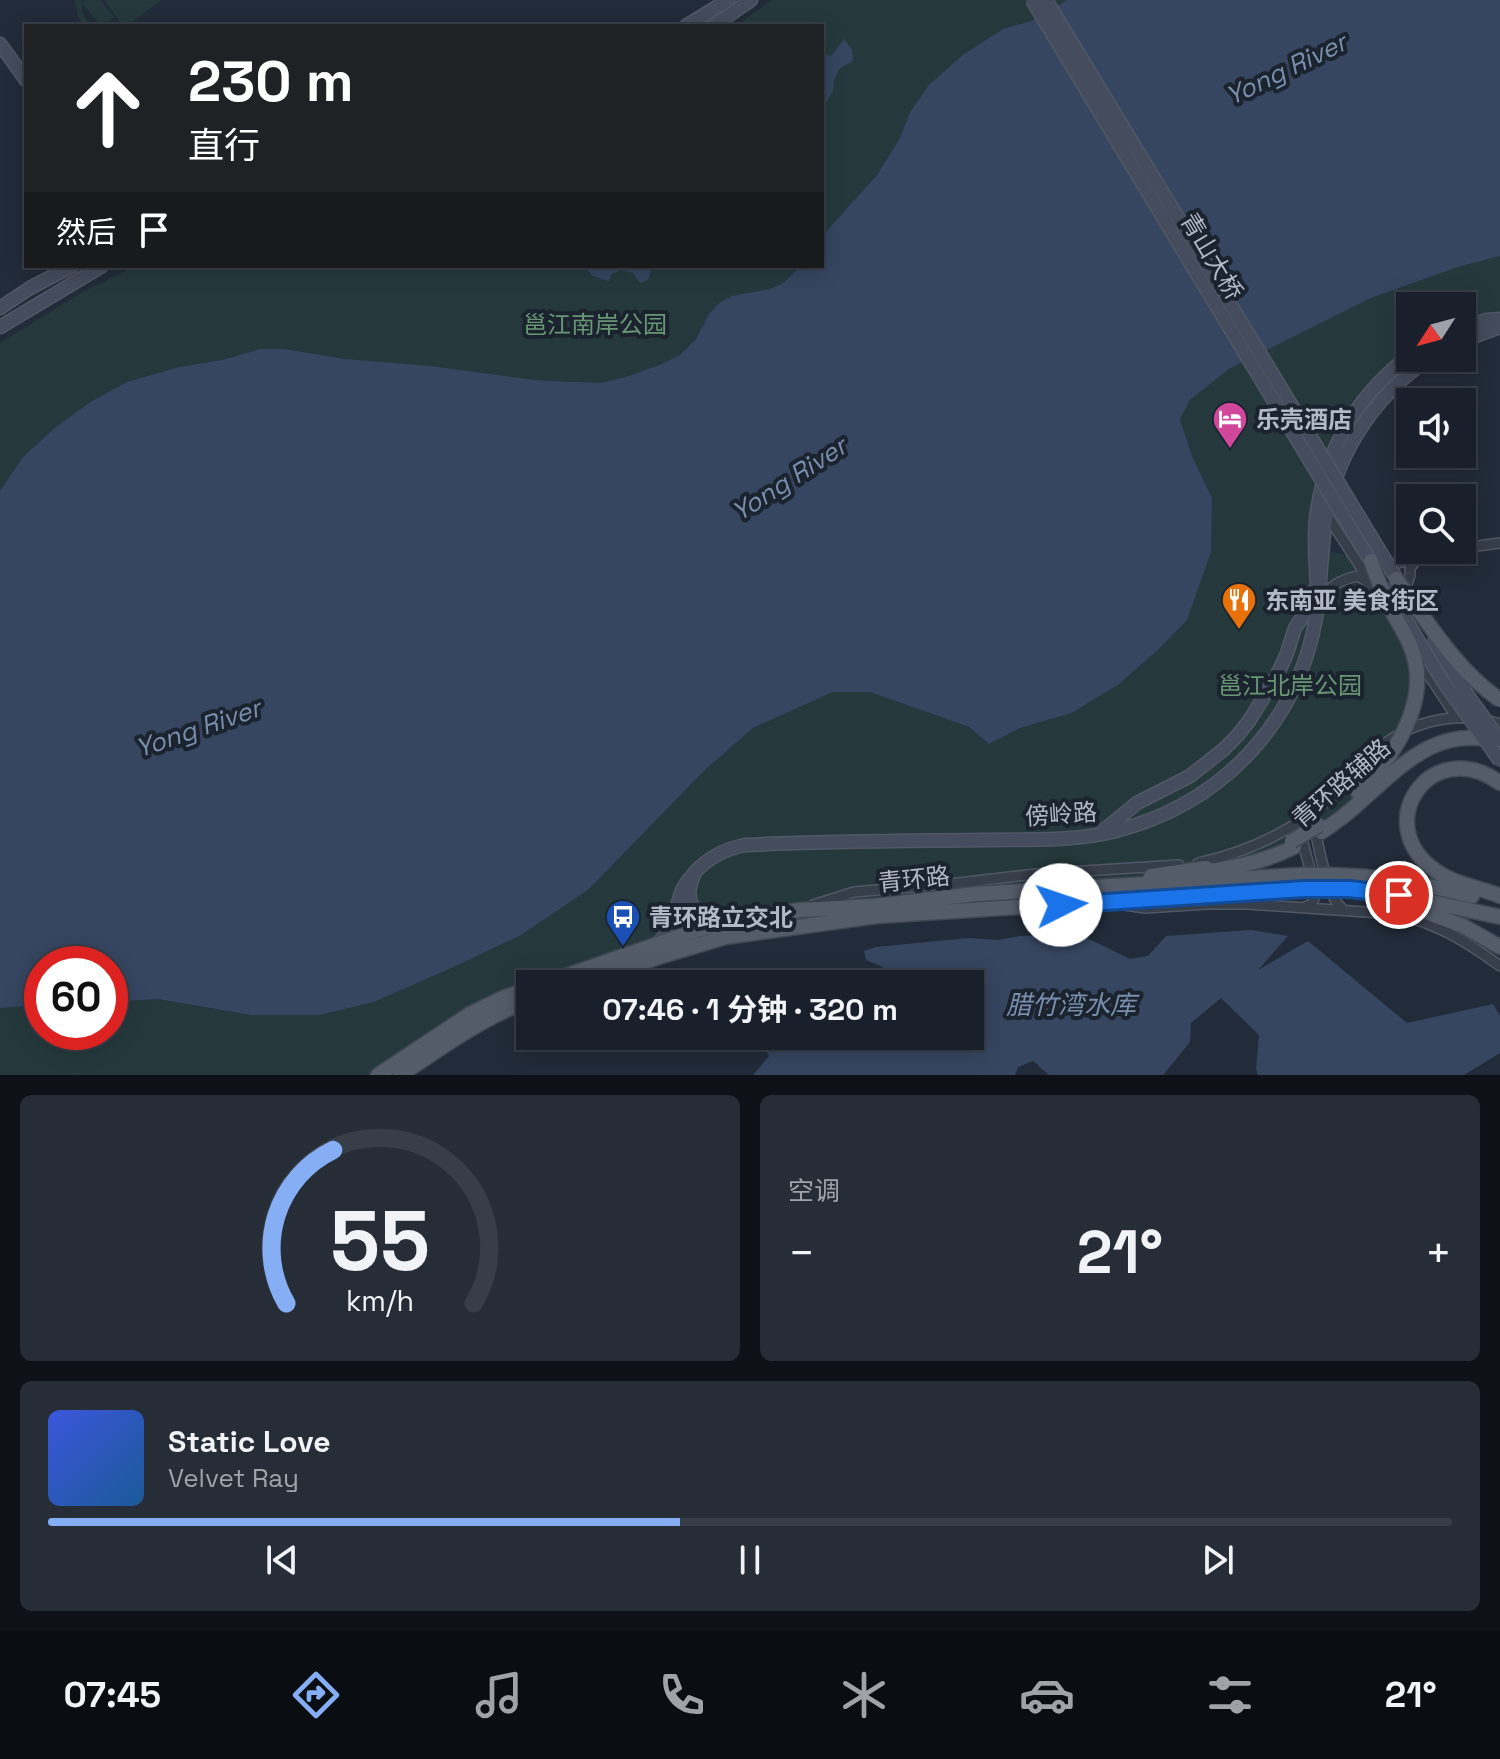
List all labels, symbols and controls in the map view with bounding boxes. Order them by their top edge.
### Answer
water label: Yong River [1220,24,1355,113]
text: 230 m [188,46,354,117]
icon: ahead [56,56,160,160]
text: 直行 [188,123,260,169]
street label: 青山大桥 [1174,207,1250,305]
icon: arrive [132,208,176,252]
text: 然后 [56,213,116,252]
north arrow [1396,292,1476,372]
map controls [1396,292,1476,564]
park label: 邕江南岸公园 [523,309,667,340]
button: sound [1396,388,1476,468]
hotel icon: 乐壳酒店 [1211,400,1249,450]
place label: 乐壳酒店 [1256,404,1352,435]
water label: Yong River [725,427,856,529]
button: search [1396,484,1476,564]
restaurant icon: 东南亚 美食街区 [1220,581,1258,631]
place label: 东南亚 美食街区 [1265,585,1439,616]
park label: 邕江北岸公园 [1218,670,1362,701]
water label: Yong River [131,690,268,765]
street label: 青环路辅路 [1286,732,1396,834]
street label: 傍岭路 [1024,796,1098,832]
street label: 青环路 [877,860,951,898]
pin [1365,861,1433,929]
position arrow [1019,863,1103,947]
icon: arrive [1377,873,1421,917]
bus stop icon: 青环路立交北 [604,898,642,948]
place label: 青环路立交北 [649,902,793,933]
speed limit sign: 60 [24,946,128,1050]
water label: 腊竹湾水库 [1006,988,1140,1022]
text: 07:46 · 1 分钟 · 320 m [602,990,898,1029]
text: 空调 [788,1174,840,1208]
text: 55 [330,1188,430,1294]
text: 21° [1077,1214,1163,1291]
text: − [788,1225,815,1281]
text: + [1425,1225,1452,1281]
text: km/h [346,1283,414,1319]
text: Static Love [168,1422,331,1461]
text: Velvet Ray [168,1461,299,1495]
icon: previous [260,1538,304,1582]
icon: pause [728,1538,772,1582]
icon: next [1196,1538,1240,1582]
icon: directions [288,1667,344,1723]
icon: music [471,1667,527,1723]
icon: phone [654,1667,710,1723]
icon: climate [836,1667,892,1723]
icon: car [1019,1667,1075,1723]
icon: filters [1202,1667,1258,1723]
text: 07:45 [63,1672,161,1718]
text: 21° [1385,1672,1437,1718]

